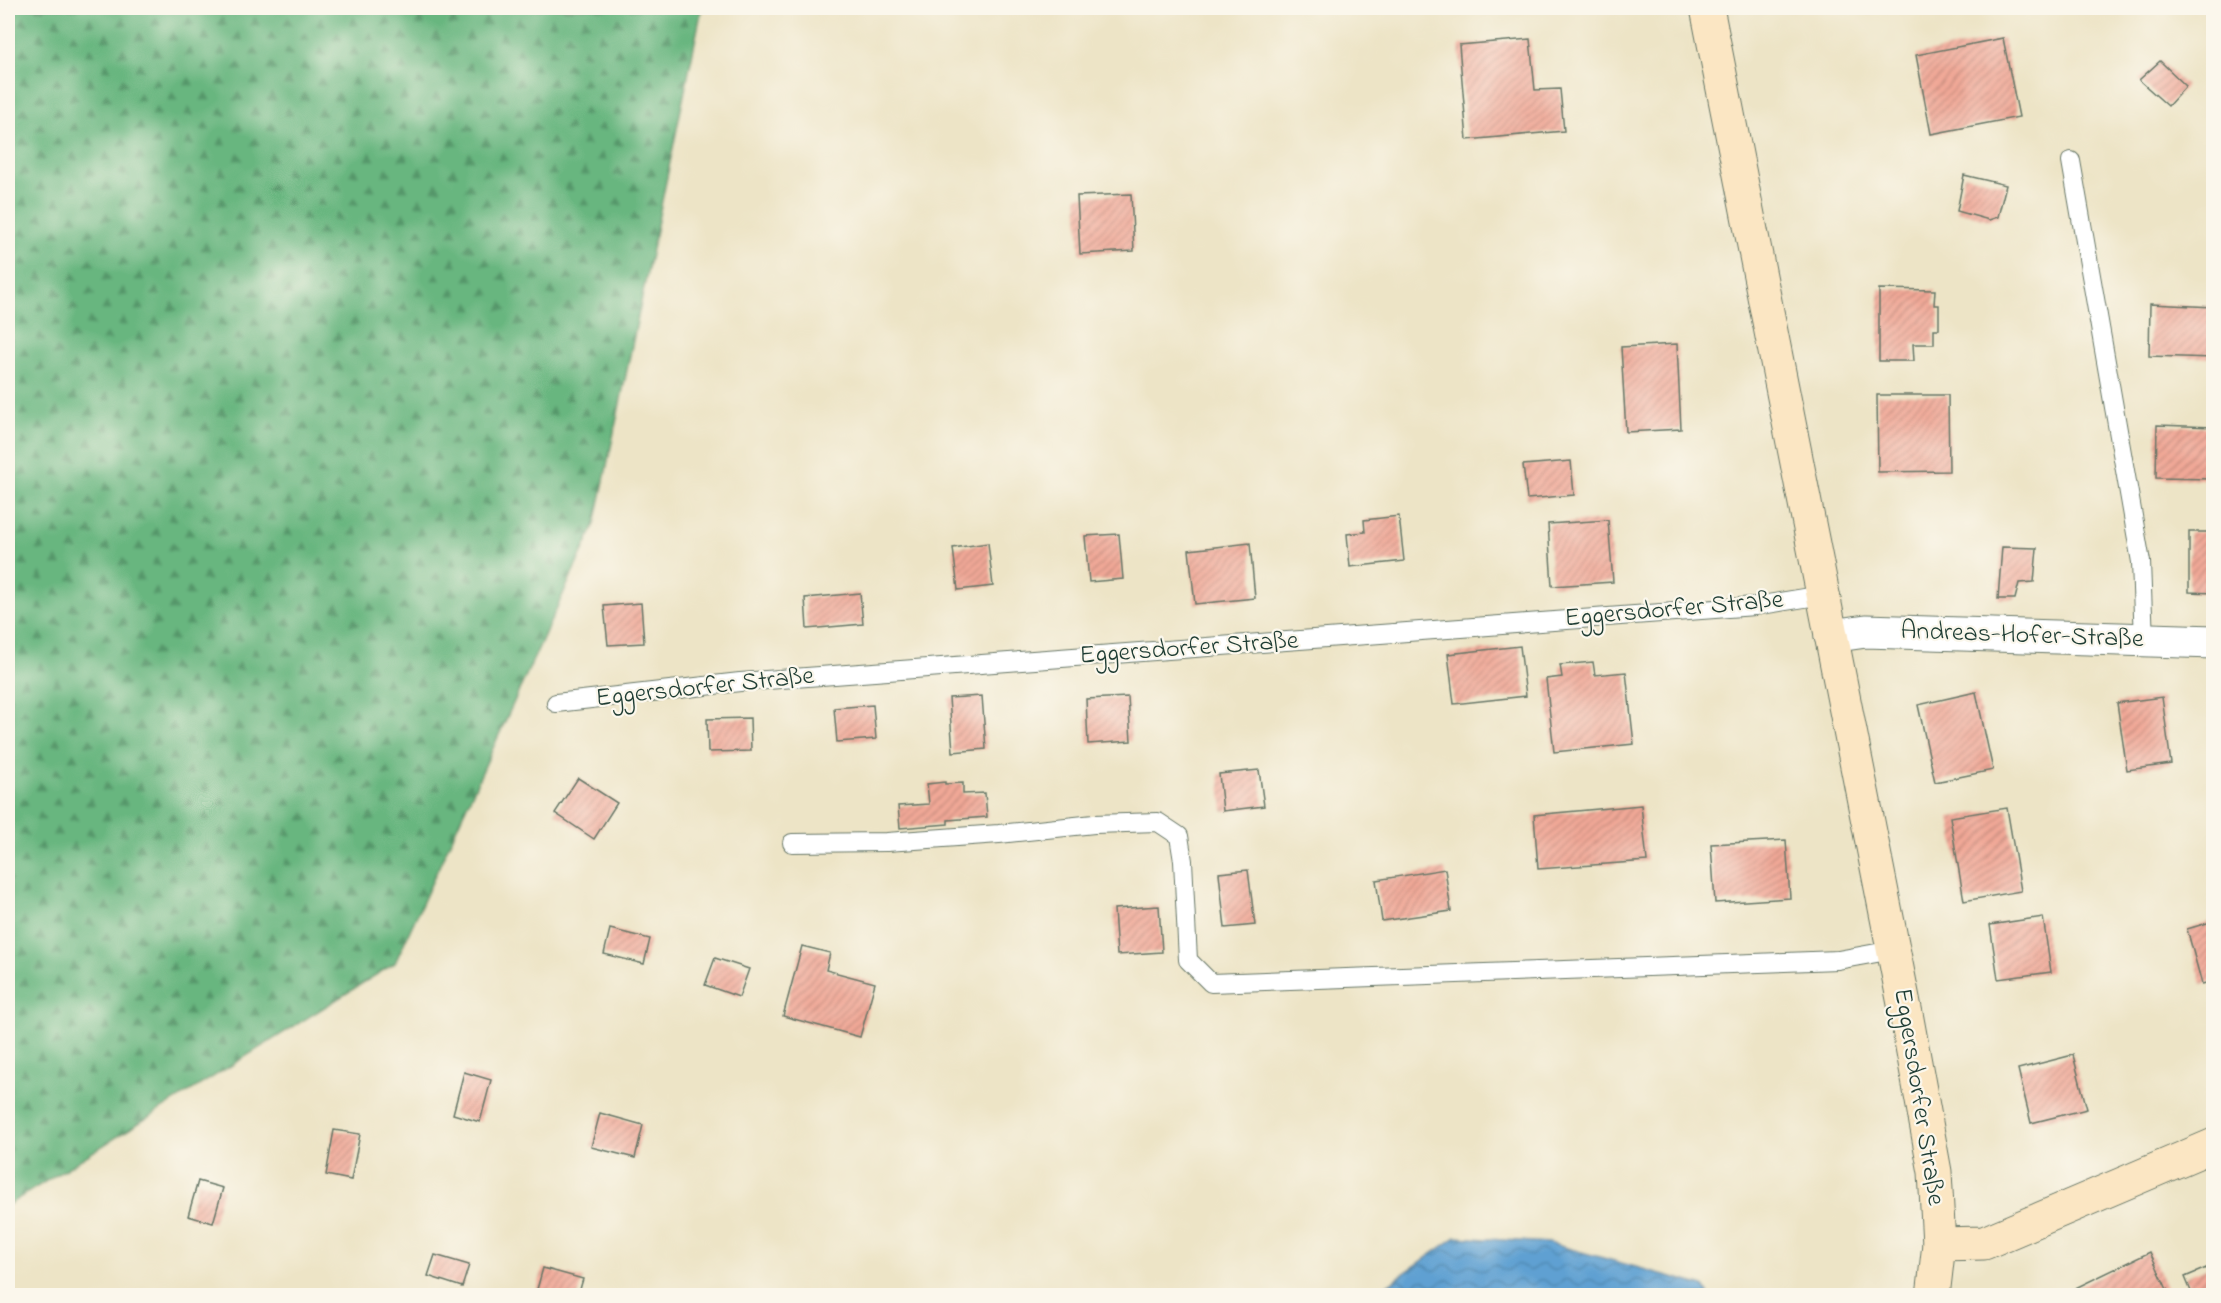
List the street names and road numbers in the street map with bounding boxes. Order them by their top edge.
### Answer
street label: Eggersdorfer Straße [1563,581,1785,638]
street label: Andreas-Hofer-Straße [1900,613,2144,659]
street label: Eggersdorfer Straße [1078,622,1300,676]
street label: Eggersdorfer Straße [594,658,816,718]
street label: Eggersdorfer Straße [1882,986,1954,1209]

